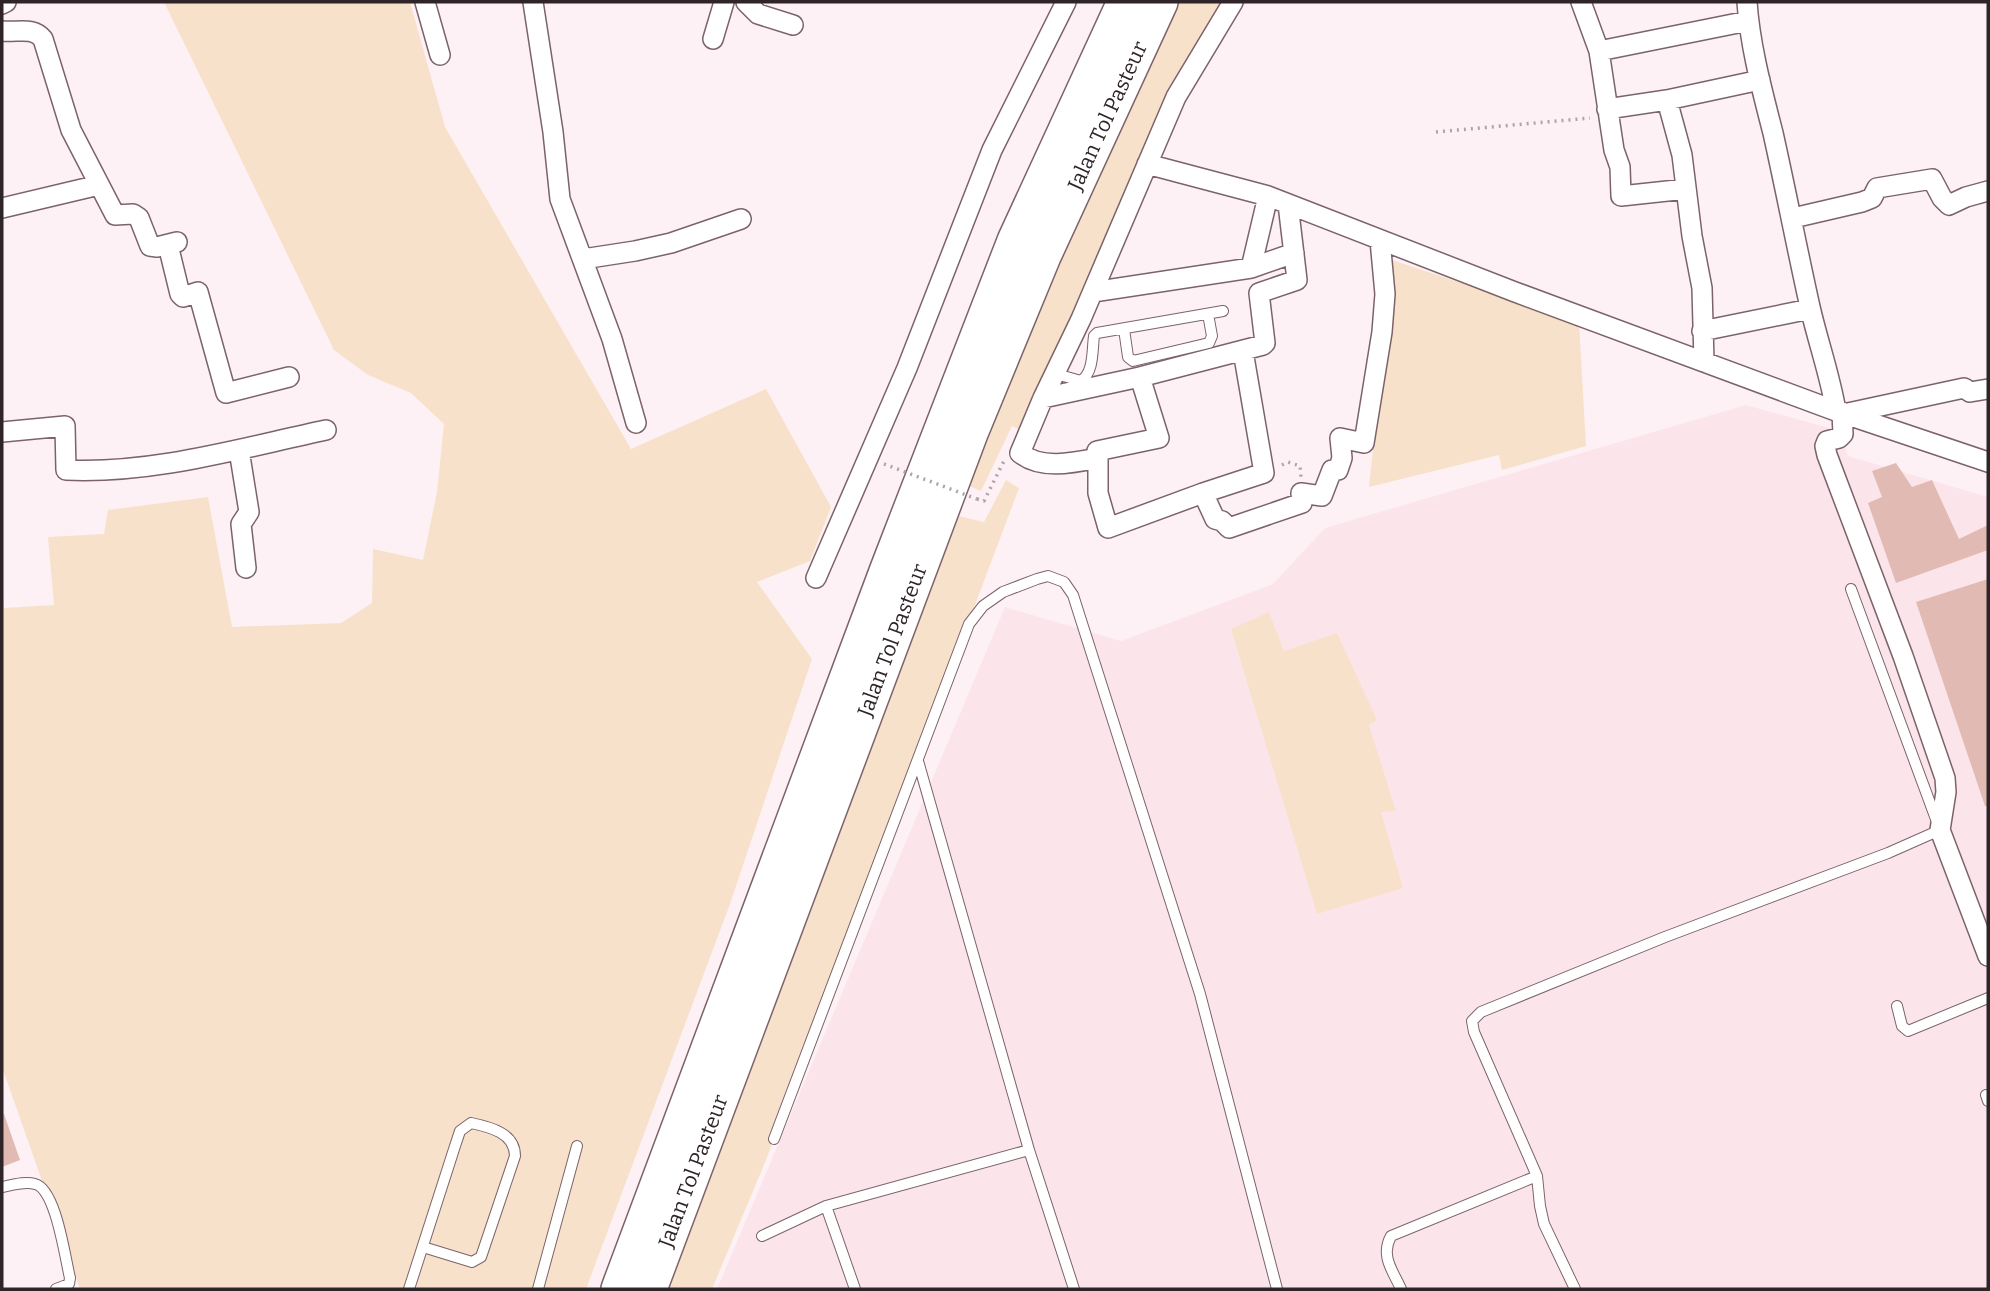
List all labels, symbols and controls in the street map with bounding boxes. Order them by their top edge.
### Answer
street label: Jalan Tol Pasteur [1062,37,1153,195]
street label: Jalan Tol Pasteur [852,560,933,721]
street label: Jalan Tol Pasteur [652,1091,734,1252]

